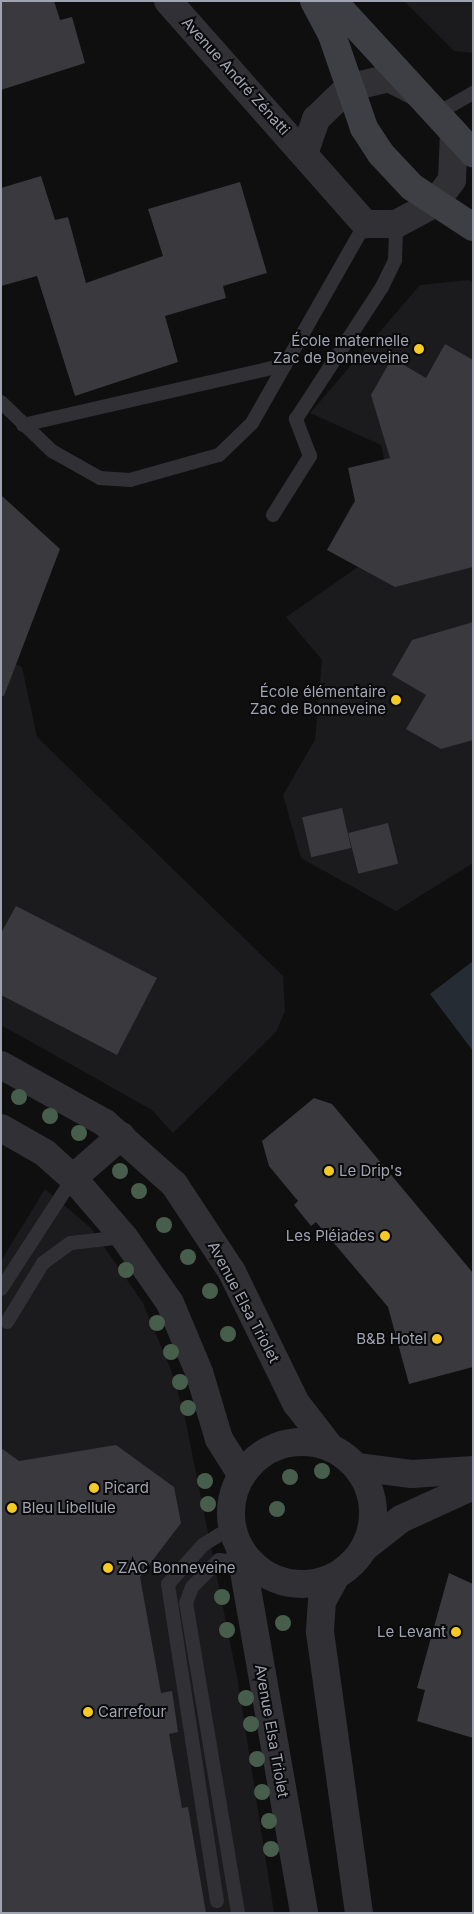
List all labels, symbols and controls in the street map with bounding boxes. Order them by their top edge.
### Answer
street label: Avenue André Zénatti [178,13,294,139]
place label: École maternelle Zac de Bonneveine [273,331,409,366]
marker: École maternelle Zac de Bonneveine [413,343,425,355]
place label: École élémentaire Zac de Bonneveine [250,682,386,717]
marker: École élémentaire Zac de Bonneveine [390,694,402,706]
place label: Le Drip's [339,1162,402,1180]
marker: Le Drip's [323,1165,335,1177]
place label: Les Pléiades [286,1227,375,1245]
marker: Les Pléiades [379,1230,391,1242]
street label: Avenue Elsa Triolet [204,1238,284,1366]
place label: B&B Hotel [356,1330,427,1348]
marker: B&B Hotel [431,1333,443,1345]
place label: Picard [104,1479,149,1497]
marker: Picard [88,1482,100,1494]
place label: Bleu Libellule [22,1499,116,1517]
marker: Bleu Libellule [6,1502,18,1514]
place label: ZAC Bonneveine [118,1559,236,1577]
marker: ZAC Bonneveine [102,1562,114,1574]
place label: Le Levant [377,1623,446,1641]
marker: Le Levant [450,1626,462,1638]
street label: Avenue Elsa Triolet [251,1663,293,1799]
place label: Carrefour [98,1703,166,1721]
marker: Carrefour [82,1706,94,1718]

